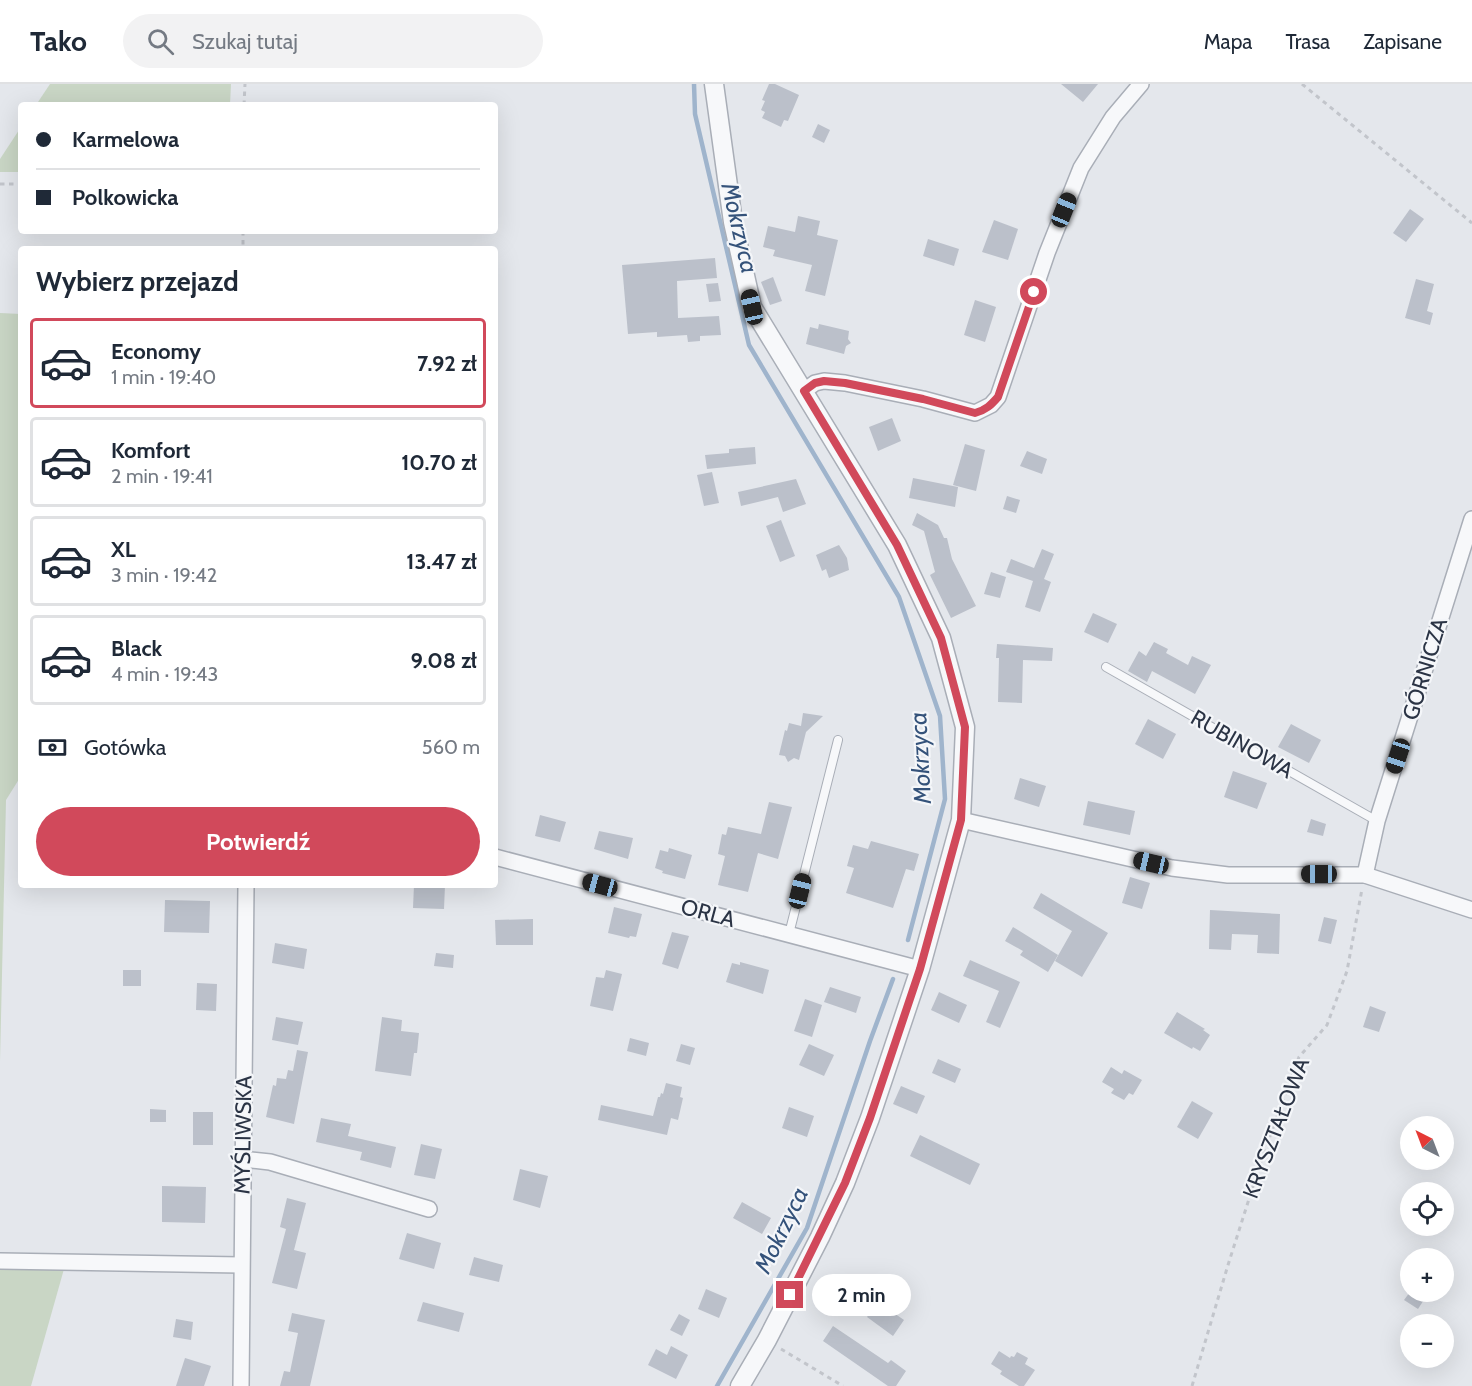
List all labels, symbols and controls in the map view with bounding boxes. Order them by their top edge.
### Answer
search box [123,14,543,68]
text: Tako [30,24,87,58]
icon: search [144,25,177,58]
text: Szukaj tutaj [192,28,298,55]
text: Mapa [1204,29,1252,54]
text: Trasa [1285,29,1330,54]
text: Zapisane [1363,29,1442,54]
text: Karmelowa [72,126,179,153]
water label: Mokrzyca [715,179,764,276]
text: Polkowicka [72,184,179,211]
car [1049,190,1079,230]
text: Wybierz przejazd [36,265,239,298]
route start [1020,278,1047,305]
car [739,287,765,327]
icon: car [39,336,93,390]
text: Economy [111,338,201,365]
text: 7.92 zł [417,350,477,377]
text: 1 min · 19:40 [111,365,216,389]
icon: car [39,435,93,489]
text: Komfort [111,437,190,464]
text: 10.70 zł [401,449,477,476]
text: 2 min · 19:41 [111,464,213,488]
icon: car [39,534,93,588]
text: XL [111,536,136,563]
text: 13.47 zł [406,548,477,575]
text: 3 min · 19:42 [111,563,217,587]
street label: GÓRNICZA [1397,614,1453,723]
icon: car [39,633,93,687]
text: Black [111,635,162,662]
text: 9.08 zł [411,647,477,674]
text: 4 min · 19:43 [111,662,218,686]
street label: RUBINOWA [1186,704,1298,784]
water label: Mokrzyca [903,711,937,806]
icon: cash [36,731,69,764]
text: Gotówka [84,734,166,761]
text: 560 m [422,735,480,759]
car [1384,736,1412,776]
button: Potwierdź [36,807,480,876]
car [1131,850,1171,876]
car [1301,865,1337,883]
car [787,871,813,911]
car [580,872,620,898]
street label: ORLA [678,893,738,933]
street label: KRYSZTAŁOWA [1237,1054,1315,1202]
street label: MYŚLIWSKA [228,1075,258,1195]
north arrow [1400,1116,1454,1170]
map controls [1400,1116,1454,1368]
water label: Mokrzyca [747,1182,814,1279]
button: locate [1400,1182,1454,1236]
button: + [1400,1248,1454,1302]
callout: 2 min [811,1274,910,1316]
route end [776,1281,803,1308]
text: 2 min [837,1283,886,1307]
button: − [1400,1314,1454,1368]

